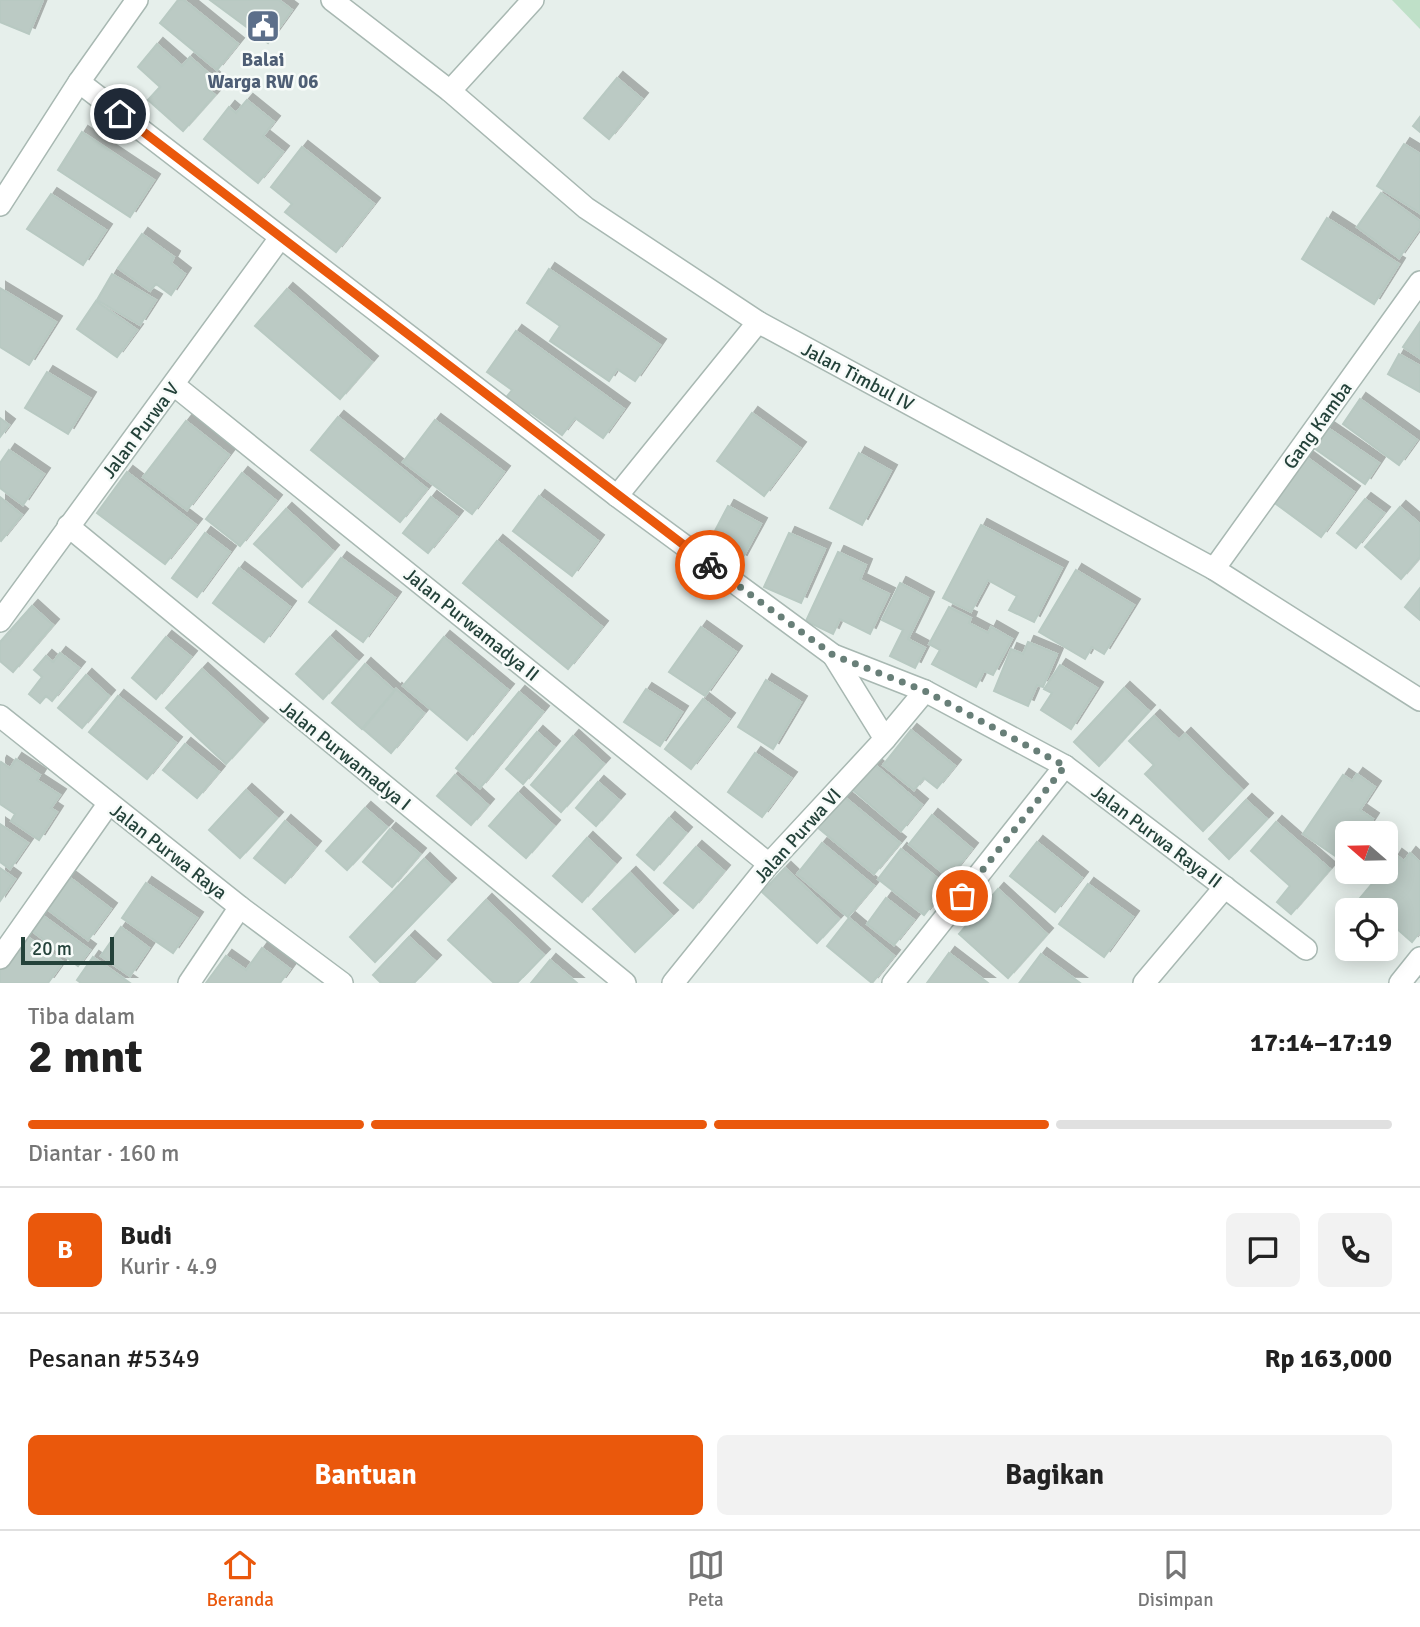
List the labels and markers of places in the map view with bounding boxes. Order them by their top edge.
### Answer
public building icon: Balai Warga RW 06 [244,7,282,45]
place label: Balai Warga RW 06 [207,48,319,94]
pin [90,84,150,144]
pin [932,866,992,926]

